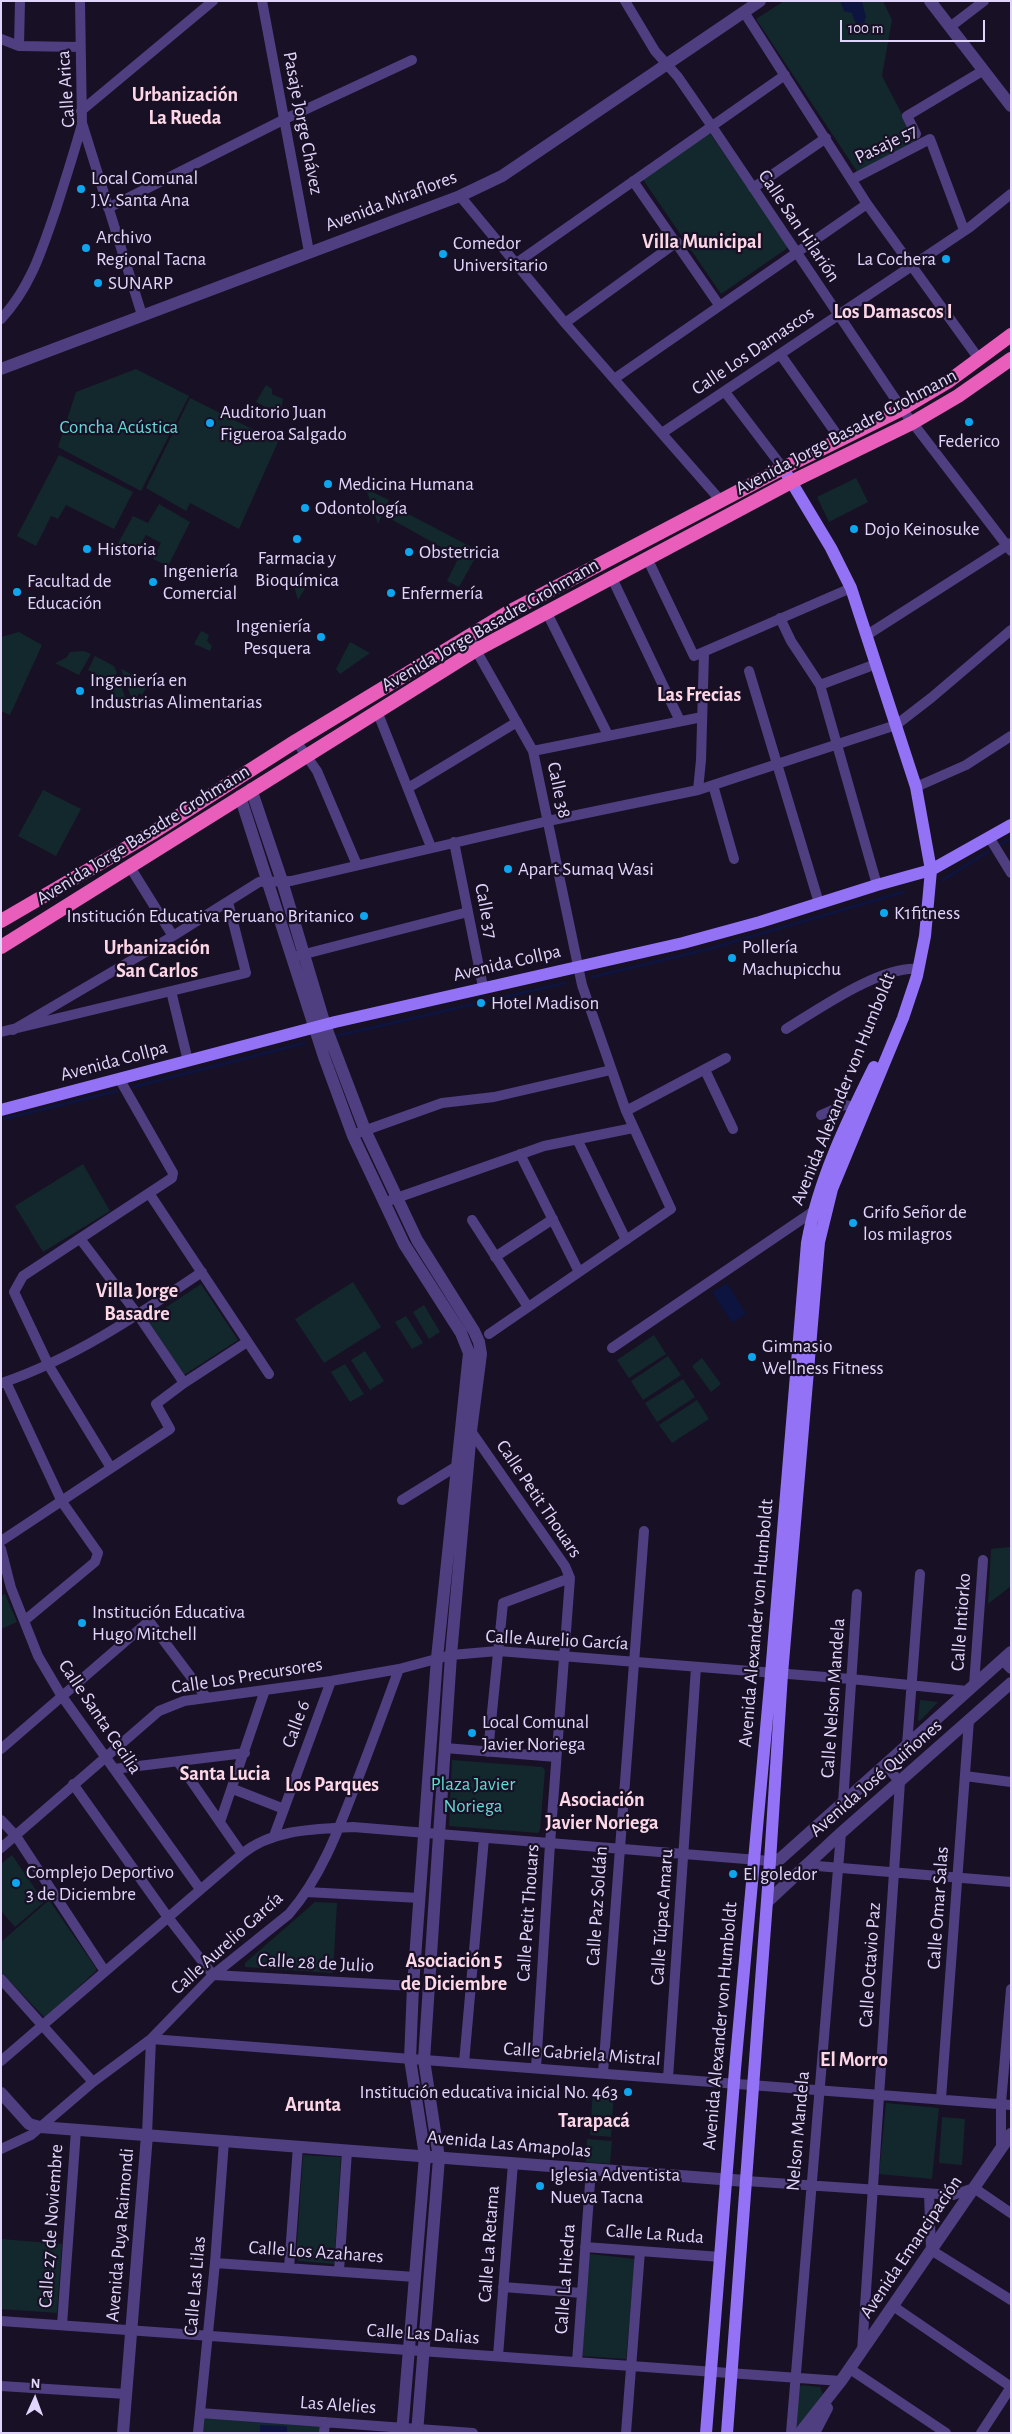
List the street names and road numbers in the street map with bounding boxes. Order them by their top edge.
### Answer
street label: Pasaje Jorge Chávez [278,49,328,197]
street label: Calle Arica [52,50,80,128]
street label: Pasaje 57 [851,119,921,169]
street label: Avenida Miraflores [322,165,460,237]
street label: Calle San Hilarión [753,165,845,287]
street label: Calle Los Damascos [688,302,818,400]
street label: Avenida Jorge Basadre Grohmann [732,364,960,500]
street label: Avenida Jorge Basadre Grohmann [377,553,603,697]
street label: Avenida Jorge Basadre Grohmann [32,760,254,910]
street label: Calle 38 [542,760,576,820]
street label: Calle 37 [469,881,503,941]
street label: Avenida Collpa [451,940,563,986]
street label: Avenida Alexander von Humboldt [786,969,900,1209]
street label: Avenida Collpa [58,1036,170,1086]
street label: Calle Petit Thouars [491,1436,587,1562]
street label: Avenida Alexander von Humboldt [734,1498,778,1748]
street label: Calle Intiorko [946,1572,976,1672]
street label: Calle Nelson Mandela [816,1617,850,1779]
street label: Calle Aurelio García [485,1625,629,1655]
street label: Calle Los Precursores [170,1653,324,1699]
street label: Calle Santa Cecilia [53,1655,147,1779]
street label: Calle 6 [277,1697,315,1751]
street label: Avenida José Quiñones [805,1714,947,1842]
street label: Calle Petit Thouars [512,1844,544,1982]
street label: Calle Paz Soldán [581,1845,613,1967]
street label: Calle Omar Salas [922,1846,954,1970]
street label: Calle Túpac Amaru [646,1848,678,1986]
street label: Calle Aurelio García [166,1887,288,1999]
street label: Avenida Alexander von Humboldt [698,1901,742,2151]
street label: Calle Octavio Paz [854,1902,886,2028]
street label: Calle 28 de Julio [257,1949,375,1977]
street label: Calle Gabriela Mistral [503,2037,661,2071]
street label: Nelson Mandela [781,2070,815,2192]
street label: Avenida Las Amapolas [426,2125,592,2163]
street label: Calle 27 de Noviembre [34,2143,68,2309]
street label: Avenida Puya Raimondi [101,2147,139,2323]
street label: Avenida Emancipación [855,2171,967,2323]
street label: Calle La Retama [474,2185,504,2303]
street label: Calle La Ruda [605,2219,705,2249]
street label: Calle La Hiedra [550,2223,580,2335]
street label: Calle Las Lilas [179,2235,211,2337]
street label: Calle Los Azahares [248,2236,384,2268]
street label: Calle Las Dalias [366,2319,480,2349]
street label: Las Alelies [299,2391,377,2419]

